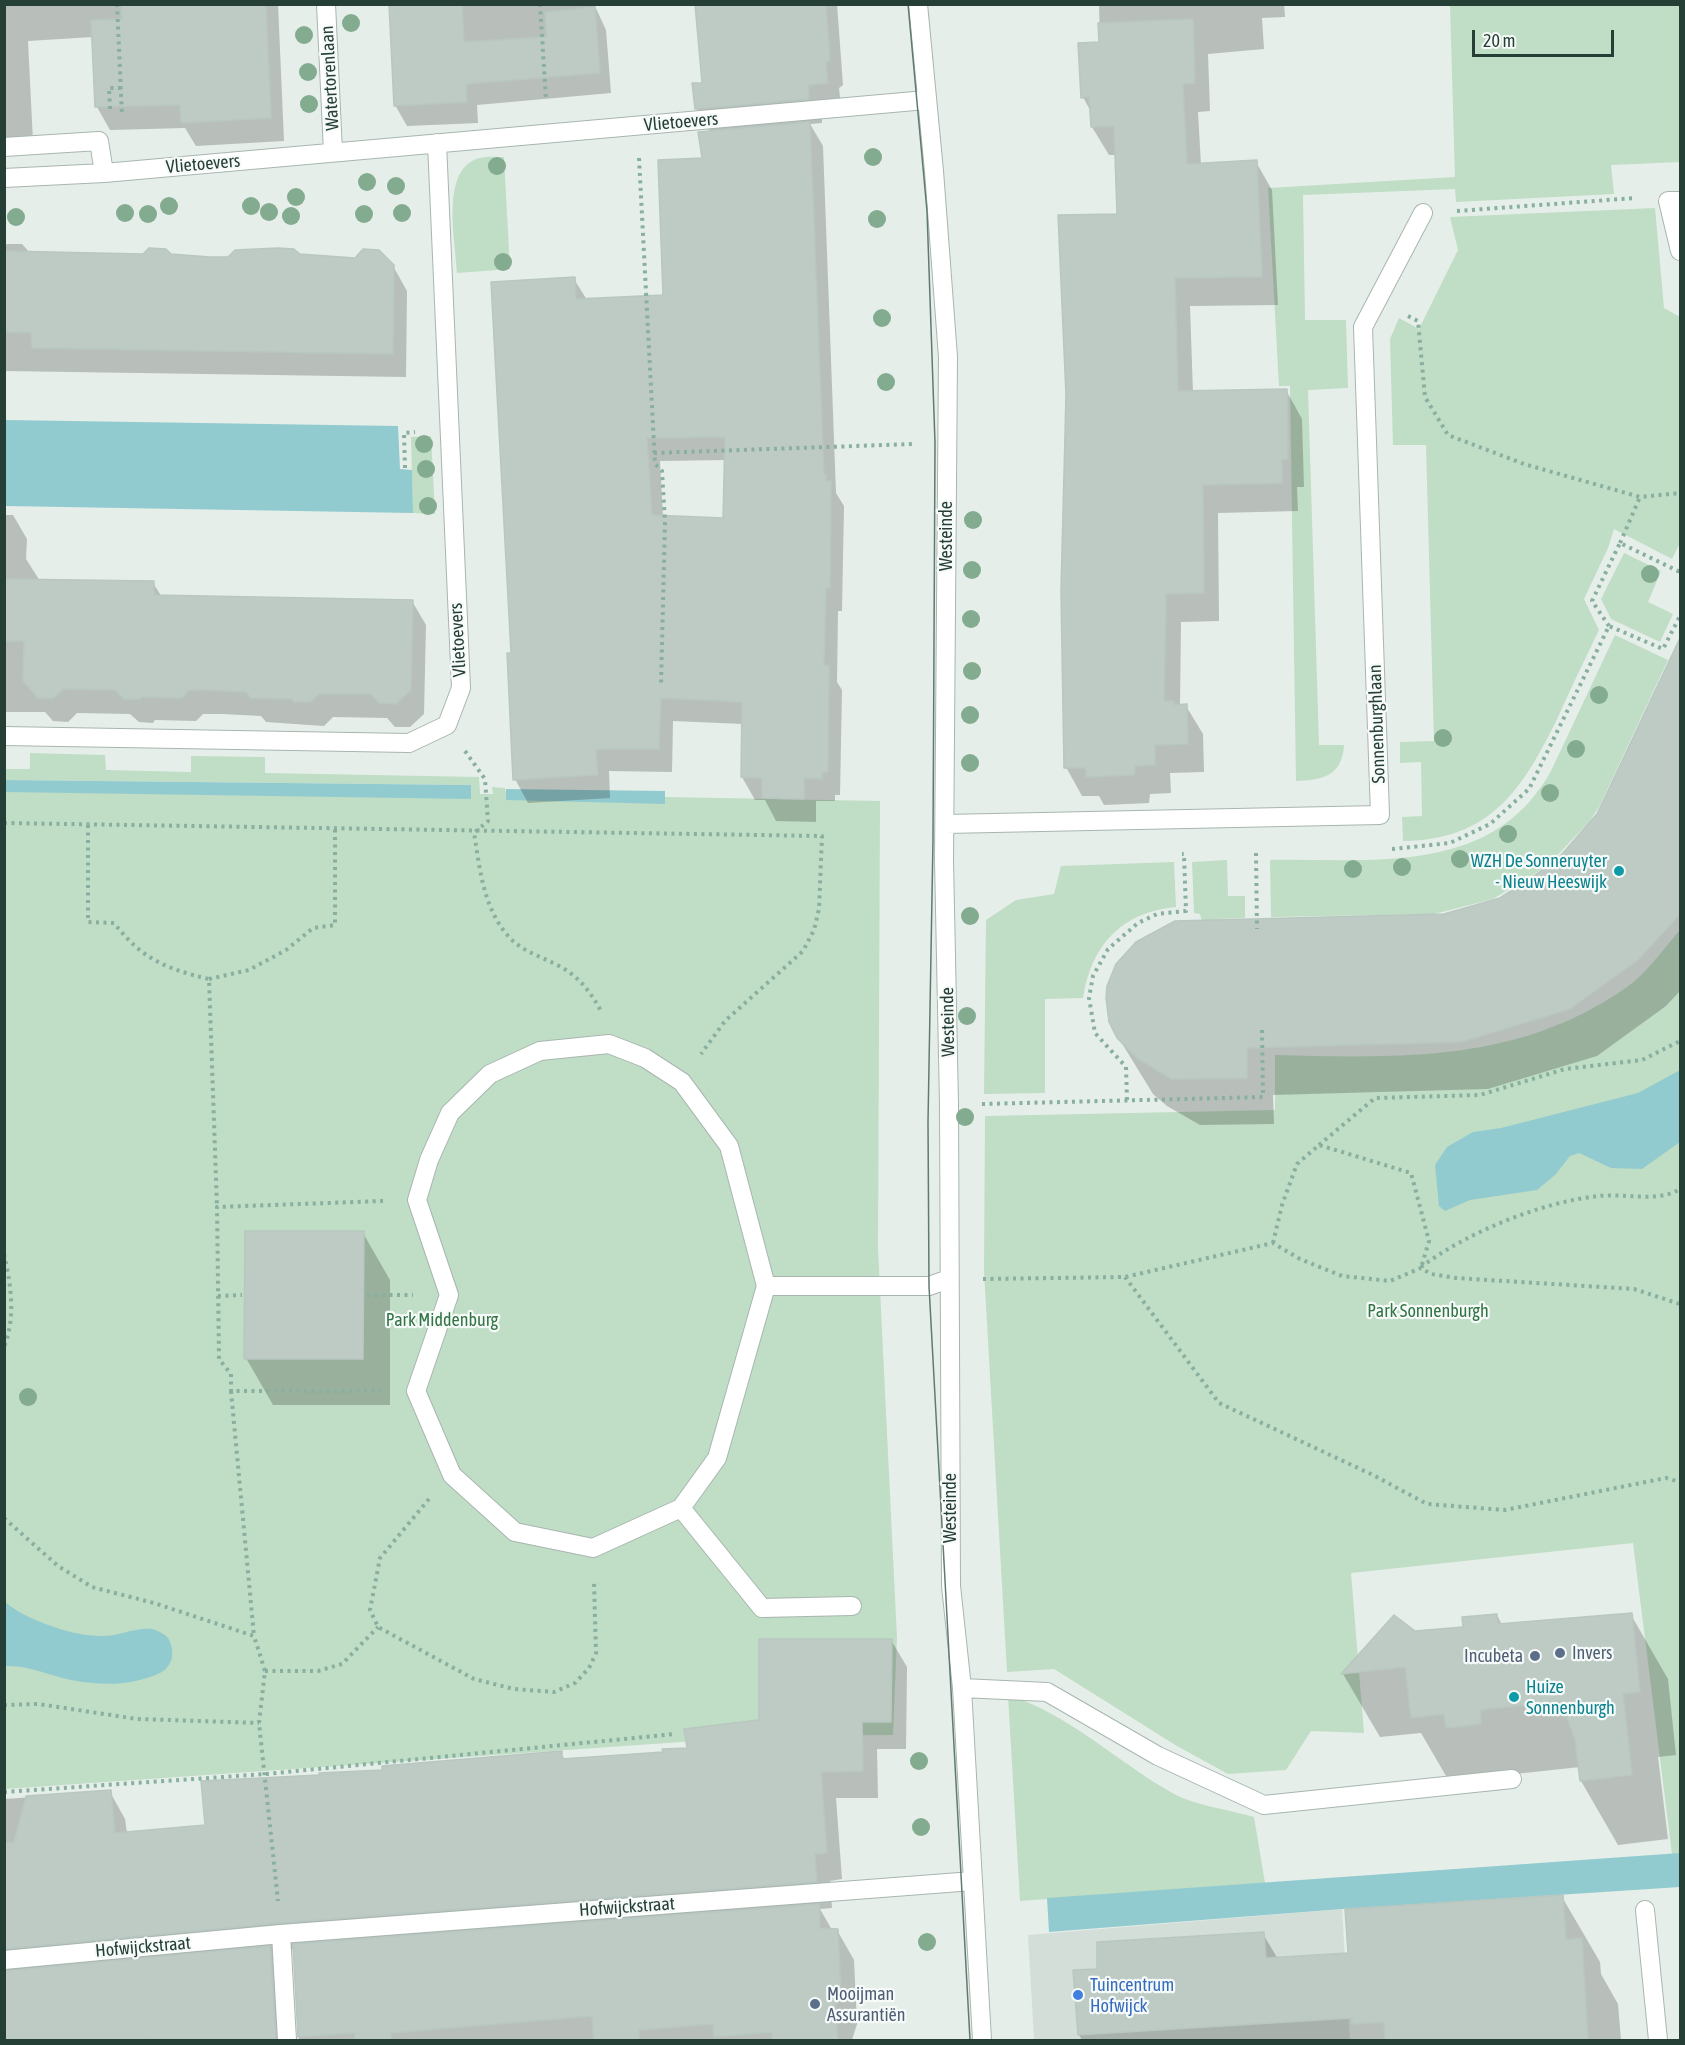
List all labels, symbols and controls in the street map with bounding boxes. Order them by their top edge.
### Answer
scale bar [1475,18,1618,56]
street label: Watertorenlaan [316,25,344,131]
text: 20 m [1483,30,1515,51]
street label: Vlietoevers [643,108,719,136]
street label: Vlietoevers [165,150,241,178]
street label: Westeinde [935,501,957,571]
street label: Vlietoevers [445,602,471,678]
street label: Sonnenburghlaan [1364,664,1390,784]
place label: WZH De Sonneruyter - Nieuw Heeswijk [1471,850,1607,892]
marker: WZH De Sonneruyter - Nieuw Heeswijk [1612,864,1626,878]
street label: Westeinde [937,987,959,1057]
park label: Park Sonnenburgh [1367,1300,1489,1322]
park label: Park Middenburg [386,1309,498,1331]
street label: Westeinde [939,1473,961,1543]
place label: Invers [1572,1642,1612,1664]
place label: Incubeta [1464,1645,1523,1667]
marker: Invers [1553,1646,1567,1660]
marker: Incubeta [1528,1649,1542,1663]
place label: Huize Sonnenburgh [1526,1676,1615,1718]
marker: Huize Sonnenburgh [1507,1690,1521,1704]
street label: Hofwijckstraat [578,1893,676,1921]
street label: Hofwijckstraat [94,1932,192,1962]
place label: Tuincentrum Hofwijck [1090,1974,1174,2016]
place label: Mooijman Assurantiën [827,1983,905,2026]
marker: Tuincentrum Hofwijck [1071,1988,1085,2002]
marker: Mooijman Assurantiën [808,1997,822,2011]

